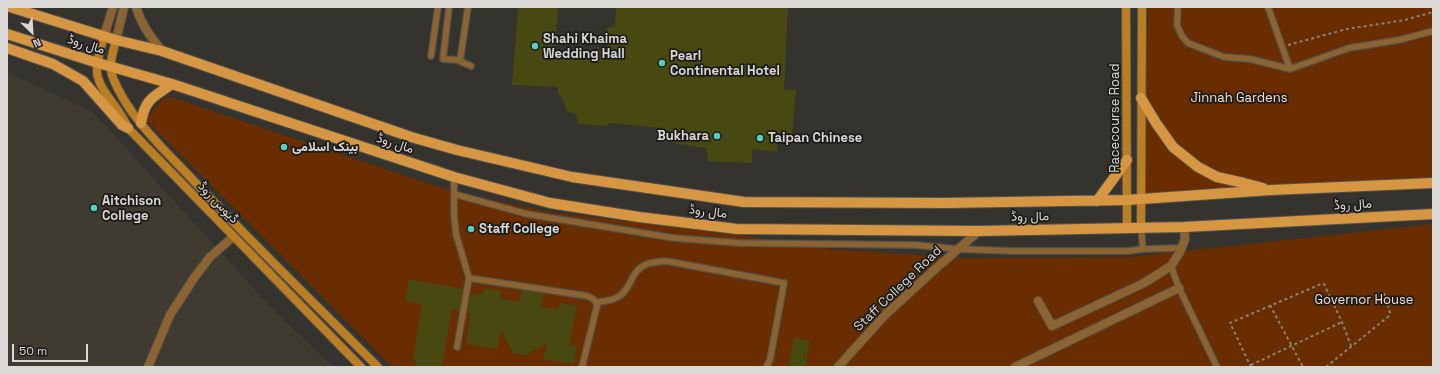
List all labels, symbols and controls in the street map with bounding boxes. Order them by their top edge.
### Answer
north arrow [12,12,52,52]
place label: Shahi Khaima Wedding Hall [543,31,627,62]
street label: مال روڈ [65,32,107,58]
text: N [31,35,43,51]
marker: Shahi Khaima Wedding Hall [530,41,540,51]
place label: Pearl Continental Hotel [670,48,780,79]
marker: Pearl Continental Hotel [657,58,667,68]
street label: Racecourse Road [1107,63,1123,173]
park label: Jinnah Gardens [1190,90,1288,106]
place label: Bukhara [657,128,709,144]
place label: Taipan Chinese [768,130,862,146]
street label: مال روڈ [374,131,416,157]
marker: Bukhara [712,131,722,141]
marker: Taipan Chinese [755,133,765,143]
place label: بینک اسلامی [292,139,358,155]
marker: بینک اسلامی [279,142,289,152]
street label: ڈیوس روڈ [194,179,242,227]
place label: Aitchison College [102,193,161,224]
street label: مال روڈ [1333,196,1373,214]
street label: مال روڈ [688,202,728,222]
marker: Aitchison College [89,203,99,213]
street label: مال روڈ [1011,209,1049,225]
place label: Staff College [479,221,560,237]
marker: Staff College [466,224,476,234]
street label: Staff College Road [851,243,945,335]
park label: Governor House [1315,292,1413,308]
scale bar [14,336,90,362]
text: 50 m [19,343,47,359]

